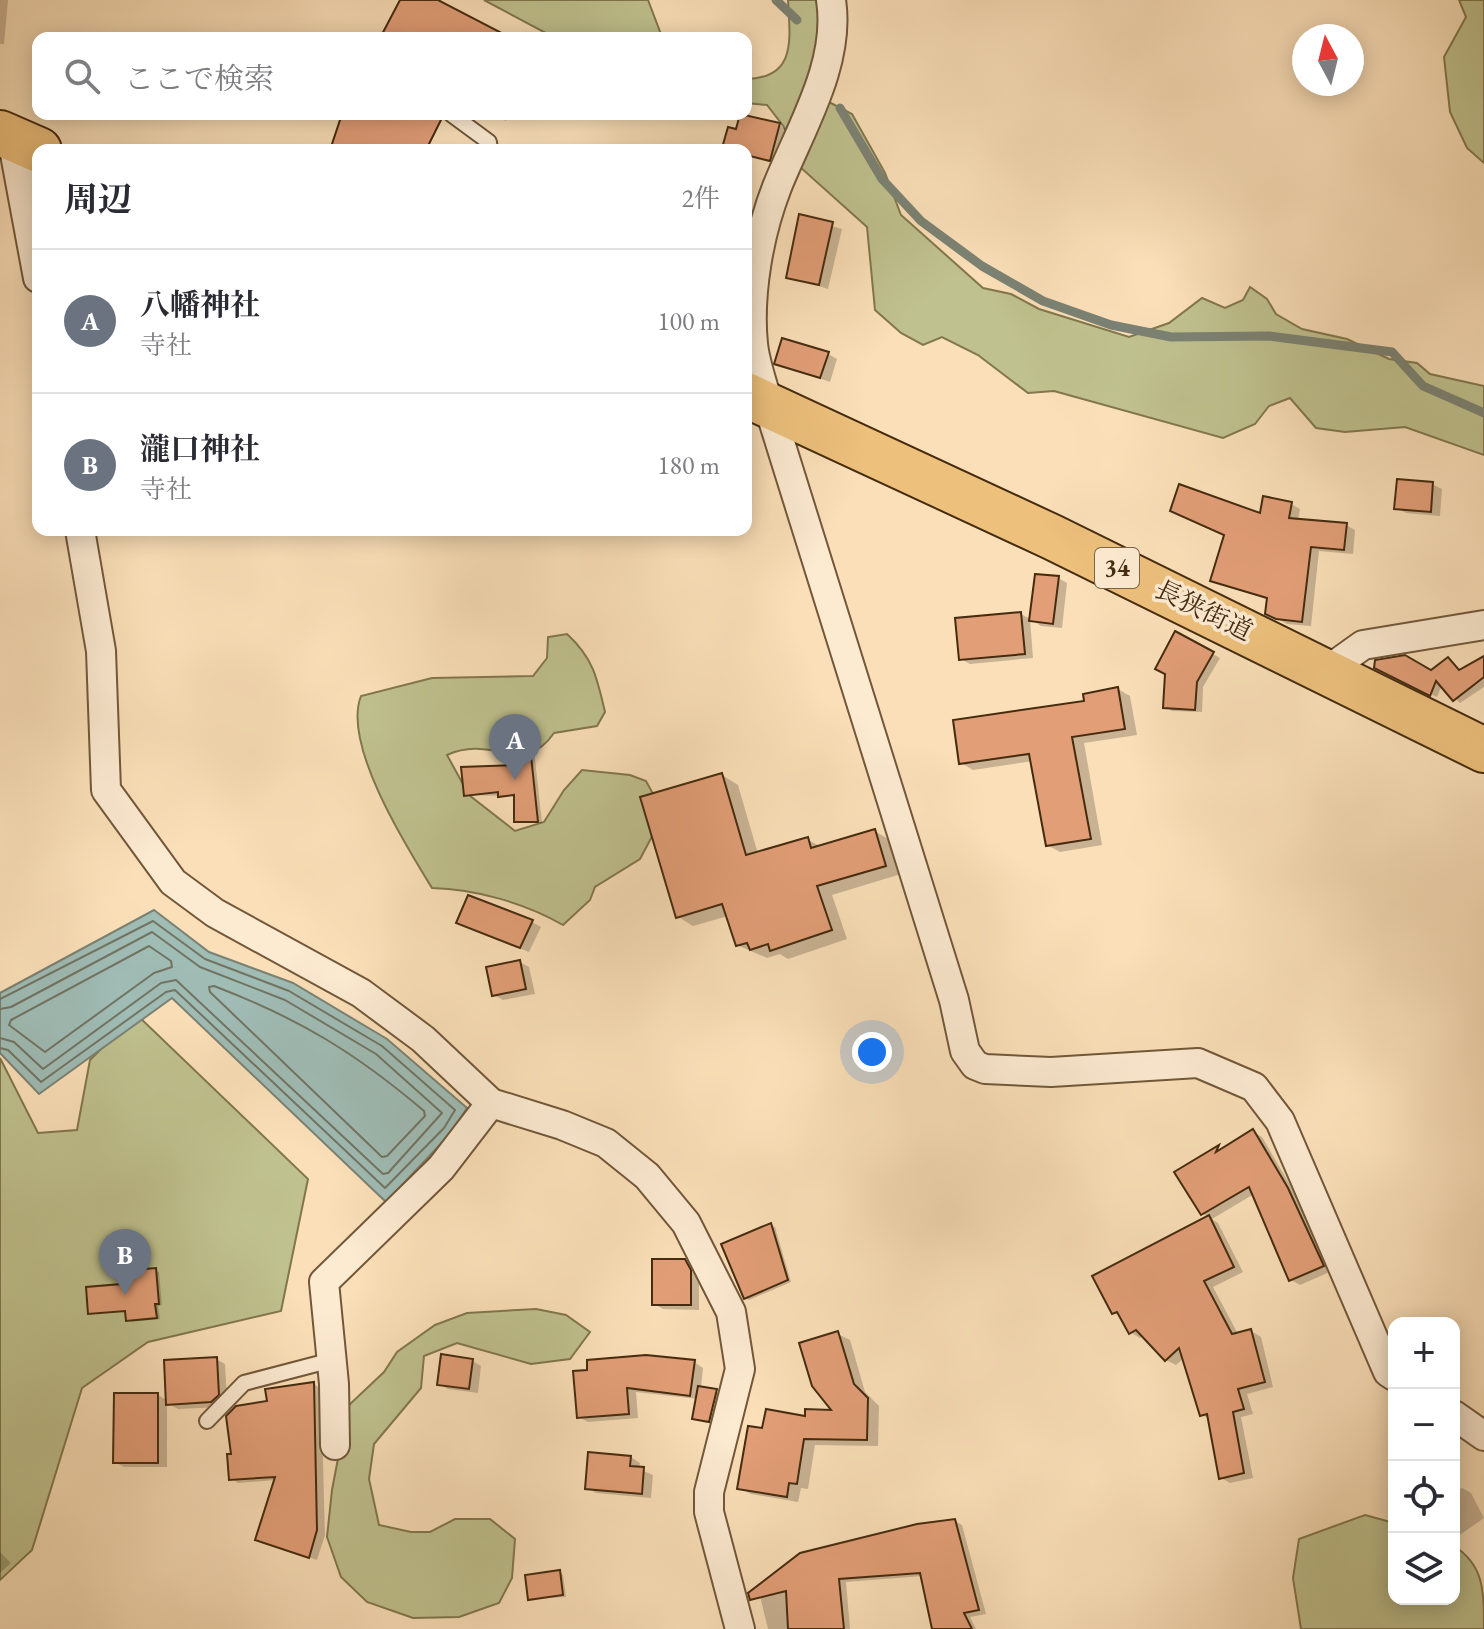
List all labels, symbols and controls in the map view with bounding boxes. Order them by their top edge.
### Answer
north arrow [1292,24,1364,96]
search box [32,32,752,120]
icon: search [60,54,104,98]
text: ここで検索 [124,59,274,98]
text: 周辺 [64,177,132,221]
text: 2件 [682,181,720,215]
text: 八幡神社 [140,285,260,324]
text: A [81,304,99,338]
text: 100 m [657,304,720,338]
text: 寺社 [140,328,192,362]
text: 瀧口神社 [140,429,260,468]
text: B [82,448,98,482]
text: 180 m [657,448,720,482]
text: 寺社 [140,472,192,506]
road number: 34 [1095,548,1139,588]
street label: 長狭街道 [1150,572,1258,648]
pin: A [489,714,541,780]
your location [852,1032,892,1072]
pin: B [99,1229,151,1295]
map controls [1388,1317,1460,1605]
button: + [1388,1317,1460,1389]
button: − [1388,1389,1460,1461]
button: locate [1388,1461,1460,1533]
button: layers [1388,1533,1460,1605]

